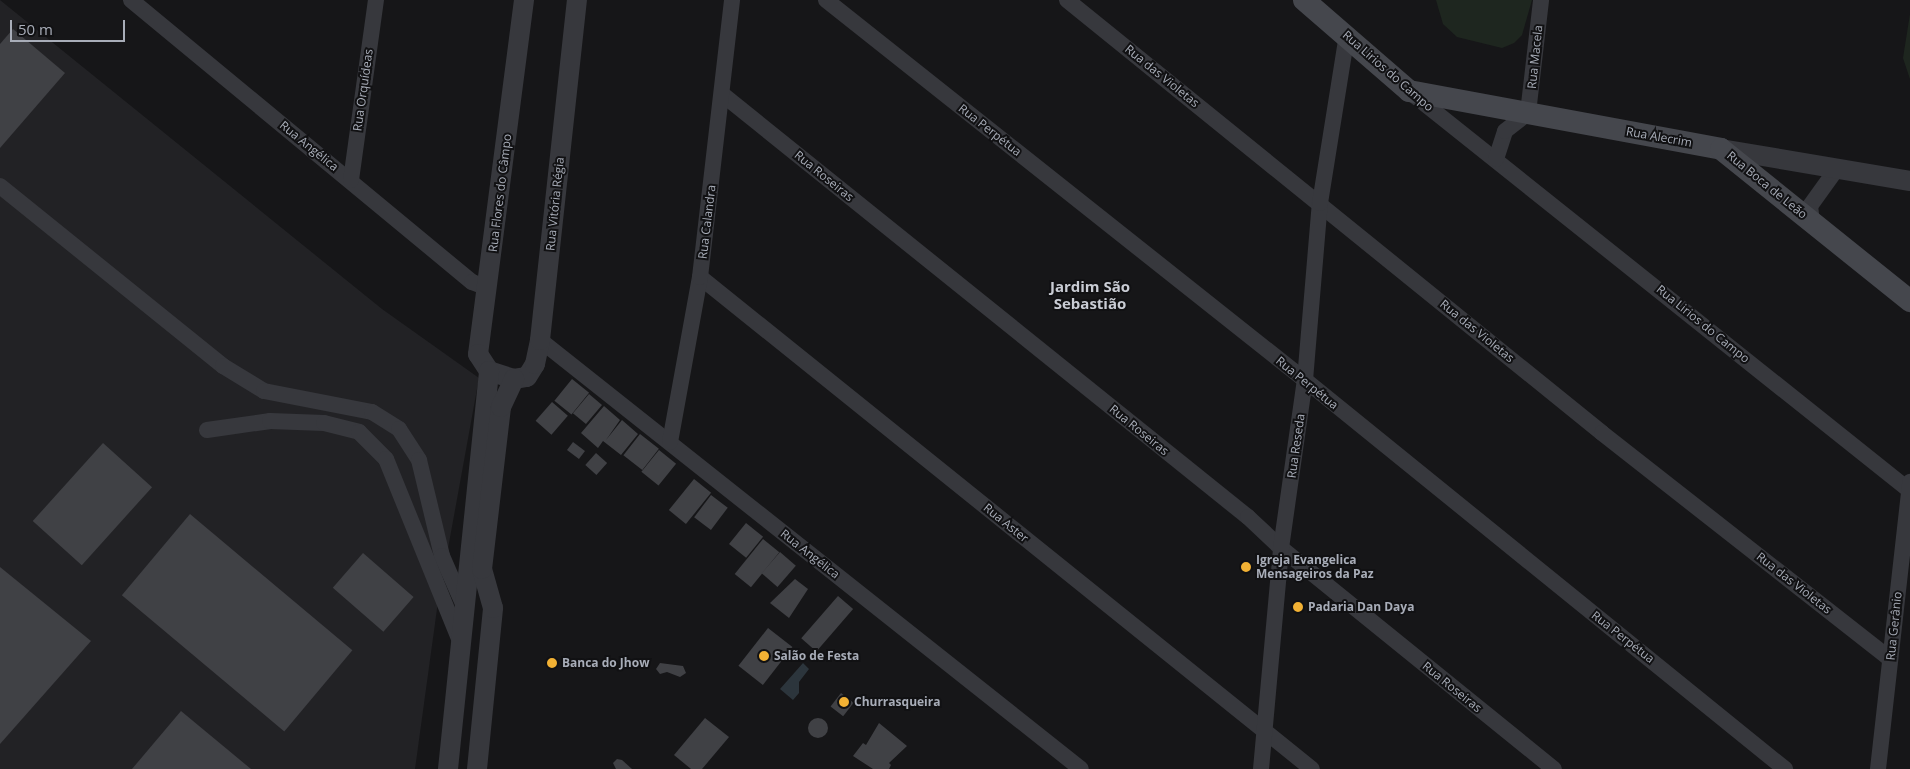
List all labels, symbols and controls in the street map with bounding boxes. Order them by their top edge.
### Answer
scale bar [12,10,128,42]
text: 50 m [18,19,53,39]
street label: Rua Macela [1524,24,1546,90]
street label: Rua Lirios do Campo [1340,28,1436,114]
street label: Rua das Violetas [1122,42,1202,110]
street label: Rua Orquídeas [350,48,376,132]
street label: Rua Perpétua [956,101,1024,159]
street label: Rua Angélica [277,118,341,174]
street label: Rua Alecrim [1625,124,1693,150]
street label: Rua Flores do Câmpo [486,133,514,253]
street label: Rua Roseiras [792,148,856,204]
street label: Rua Boca de Leão [1724,148,1810,222]
street label: Rua Vitória Régia [543,156,567,252]
street label: Rua Calandra [695,184,719,260]
district label: Jardim São Sebastião [1050,277,1130,312]
street label: Rua Lirios do Campo [1654,282,1752,366]
street label: Rua das Violetas [1437,297,1517,365]
street label: Rua Perpétua [1273,354,1341,412]
street label: Rua Roseiras [1107,402,1171,458]
street label: Rua Reseda [1284,413,1308,479]
street label: Rua Aster [981,500,1031,546]
street label: Rua Angélica [778,526,842,582]
street label: Rua das Violetas [1754,549,1834,617]
place label: Igreja Evangelica Mensageiros da Paz [1256,553,1374,581]
marker: Igreja Evangelica Mensageiros da Paz [1240,561,1252,573]
street label: Rua Gerânio [1883,591,1905,661]
place label: Padaria Dan Daya [1308,600,1414,614]
marker: Padaria Dan Daya [1292,601,1304,613]
street label: Rua Perpétua [1589,608,1657,666]
place label: Salão de Festa [774,649,859,663]
marker: Salão de Festa [758,650,770,662]
place label: Banca do Jhow [562,656,649,670]
marker: Banca do Jhow [546,657,558,669]
street label: Rua Roseiras [1420,659,1484,715]
place label: Churrasqueira [854,695,940,709]
marker: Churrasqueira [838,696,850,708]

